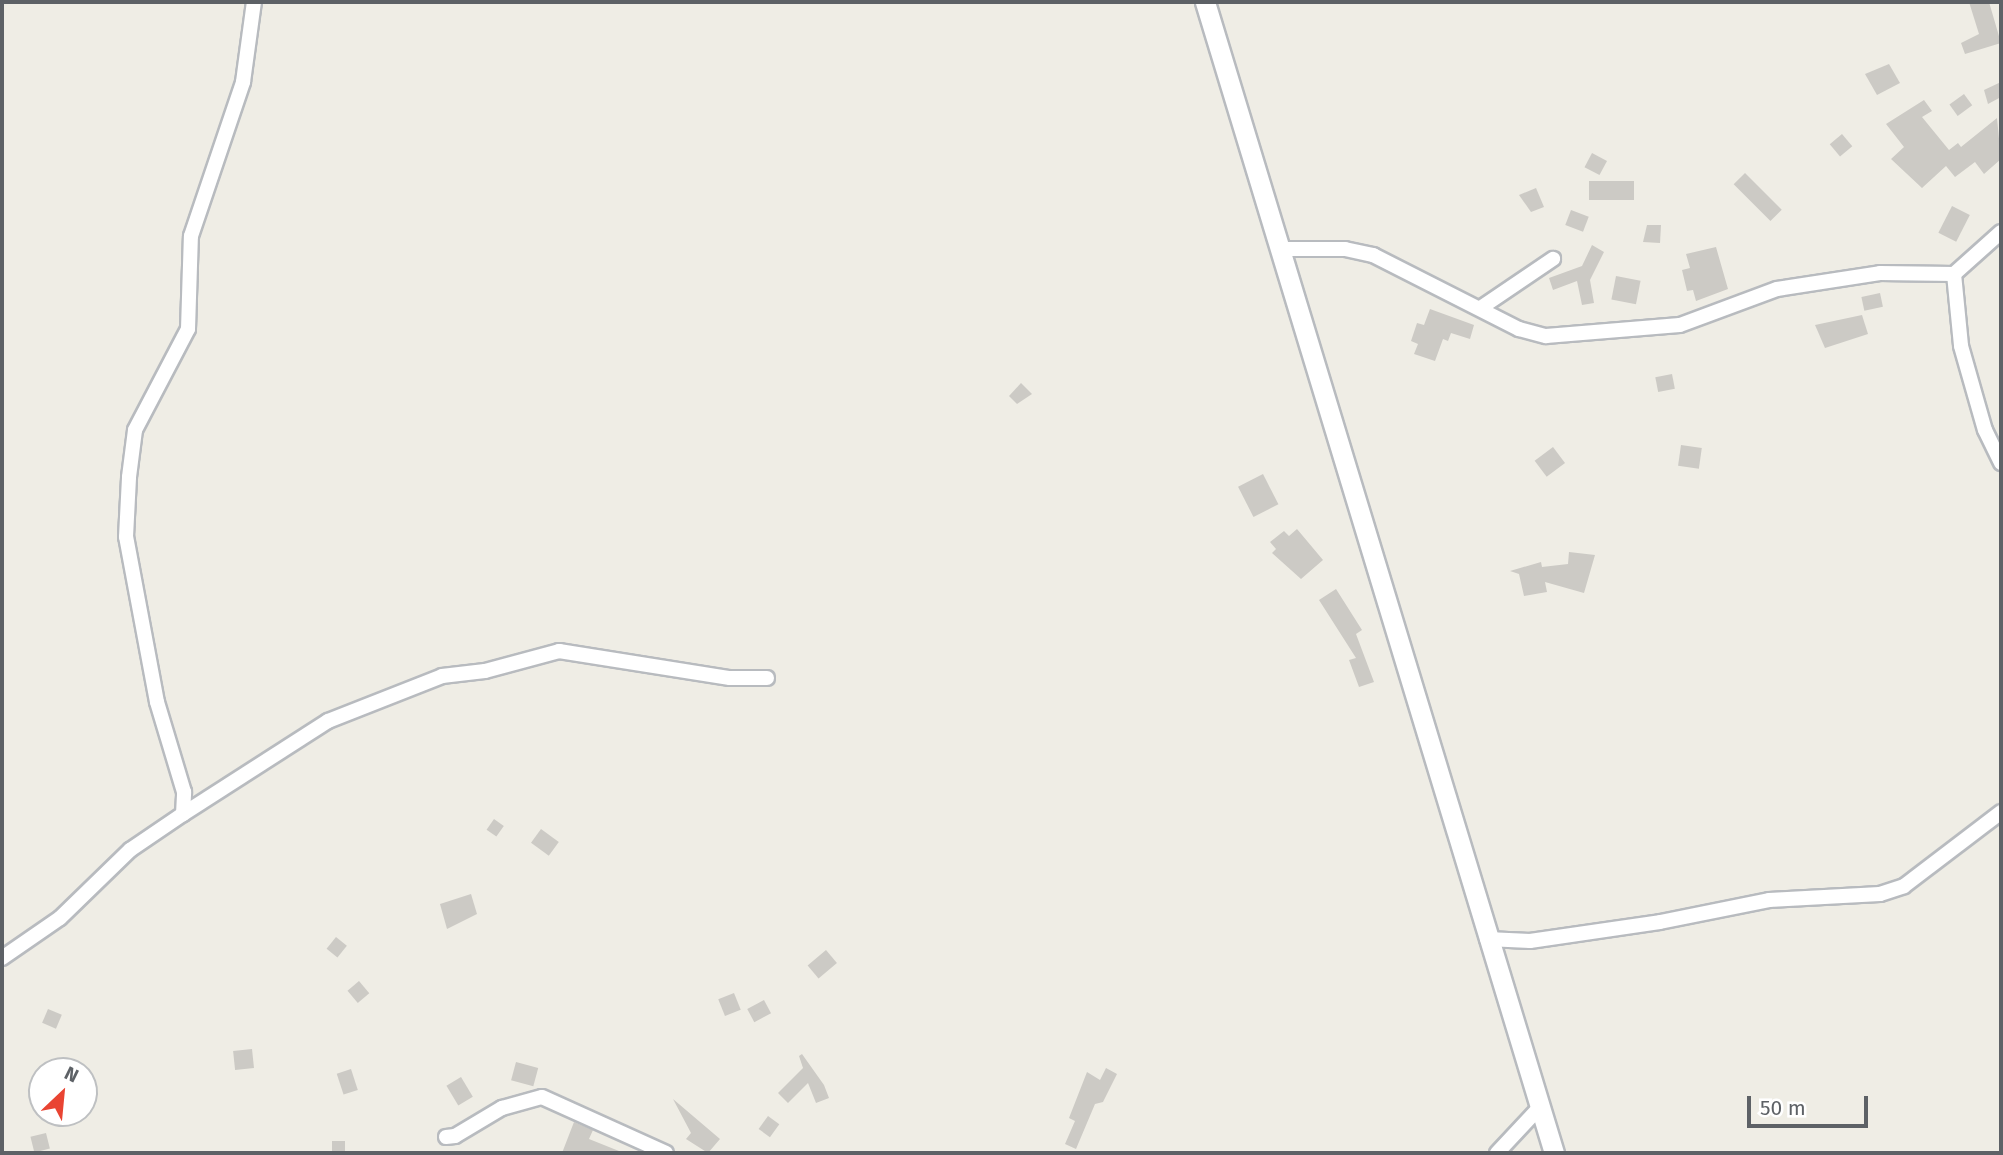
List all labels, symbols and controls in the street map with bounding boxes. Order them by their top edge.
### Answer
north arrow [28,1057,98,1127]
text: N [61,1061,82,1088]
scale bar [1751,1082,1872,1126]
text: 50 m [1760,1095,1806,1121]

